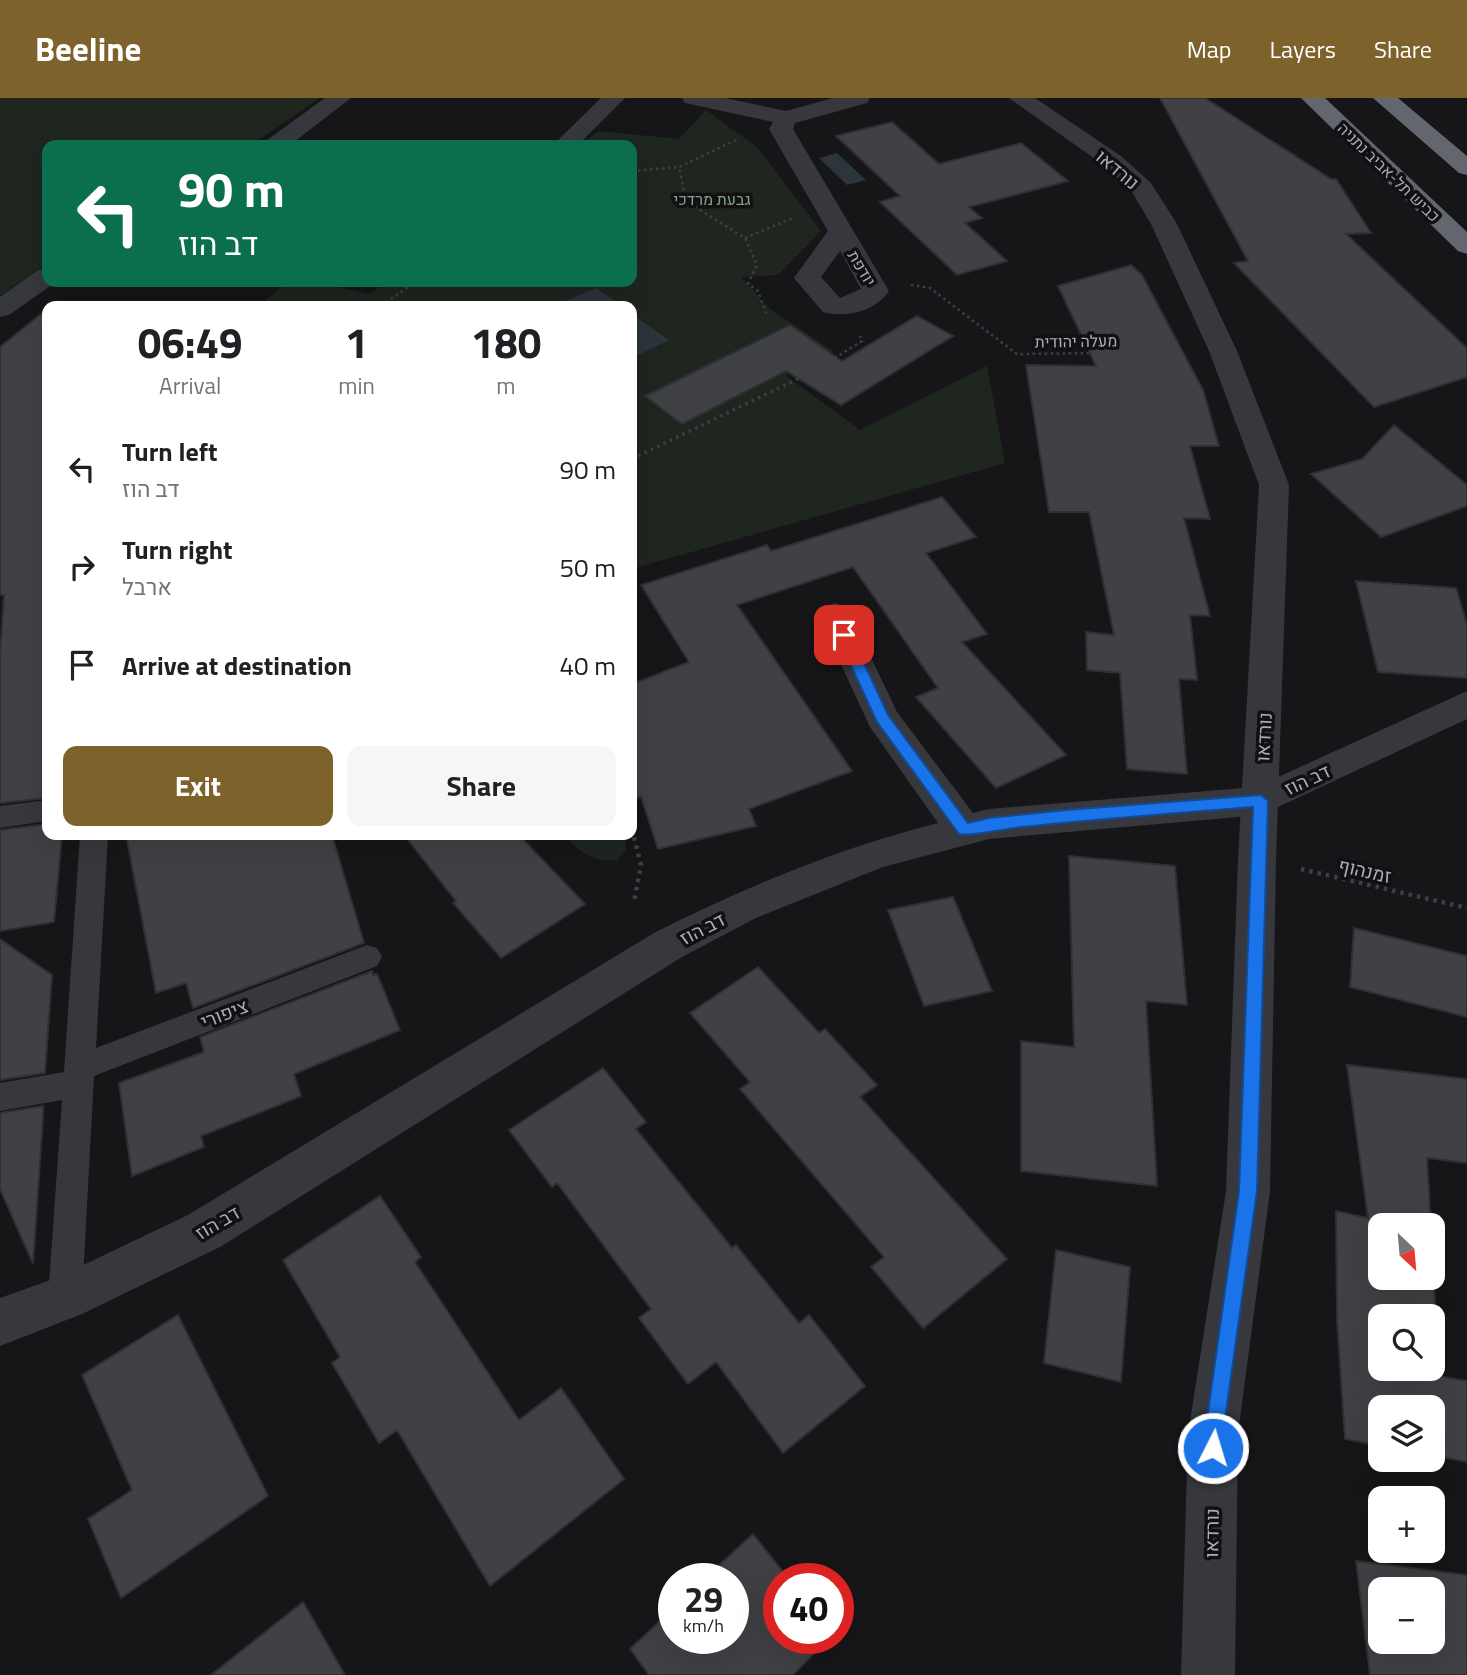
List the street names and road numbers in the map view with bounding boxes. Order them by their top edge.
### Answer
street label: כביש תל-אביב נתניה [1332,117,1446,227]
street label: נורדאו [1090,142,1146,196]
street label: יודפת [842,246,882,290]
street label: מעלה יהודית [1034,328,1118,354]
street label: נורדאו [1247,712,1279,762]
street label: דב הוז [1279,756,1335,802]
street label: זמנהוף [1336,850,1395,890]
street label: דב הוז [674,904,730,952]
street label: ציפורי [196,991,252,1035]
street label: דב הוז [189,1198,245,1246]
street label: נורדאו [1196,1508,1226,1558]

